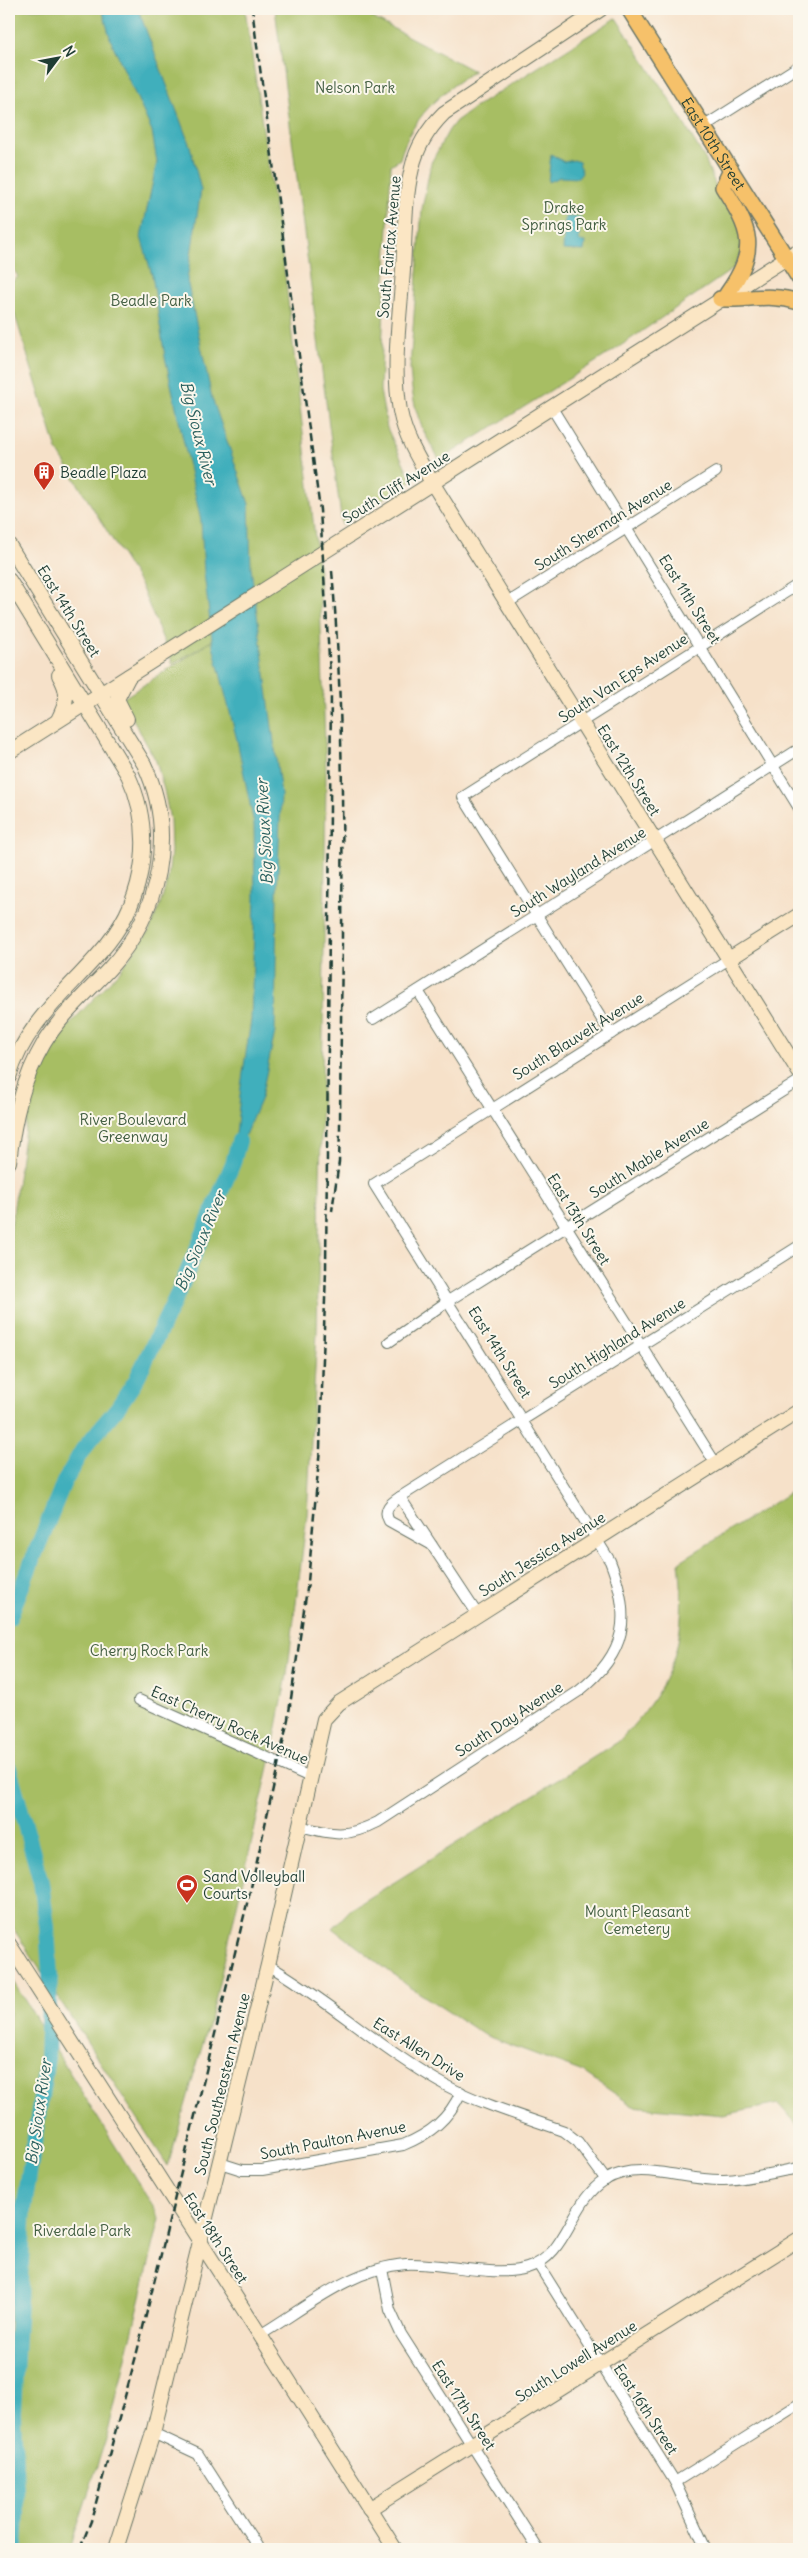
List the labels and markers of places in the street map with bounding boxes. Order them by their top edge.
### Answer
building icon: Beadle Plaza [32,460,56,491]
place label: Beadle Plaza [60,463,147,482]
place label: Sand Volleyball Courts [203,1867,305,1903]
sports icon: Sand Volleyball Courts [175,1873,199,1904]

